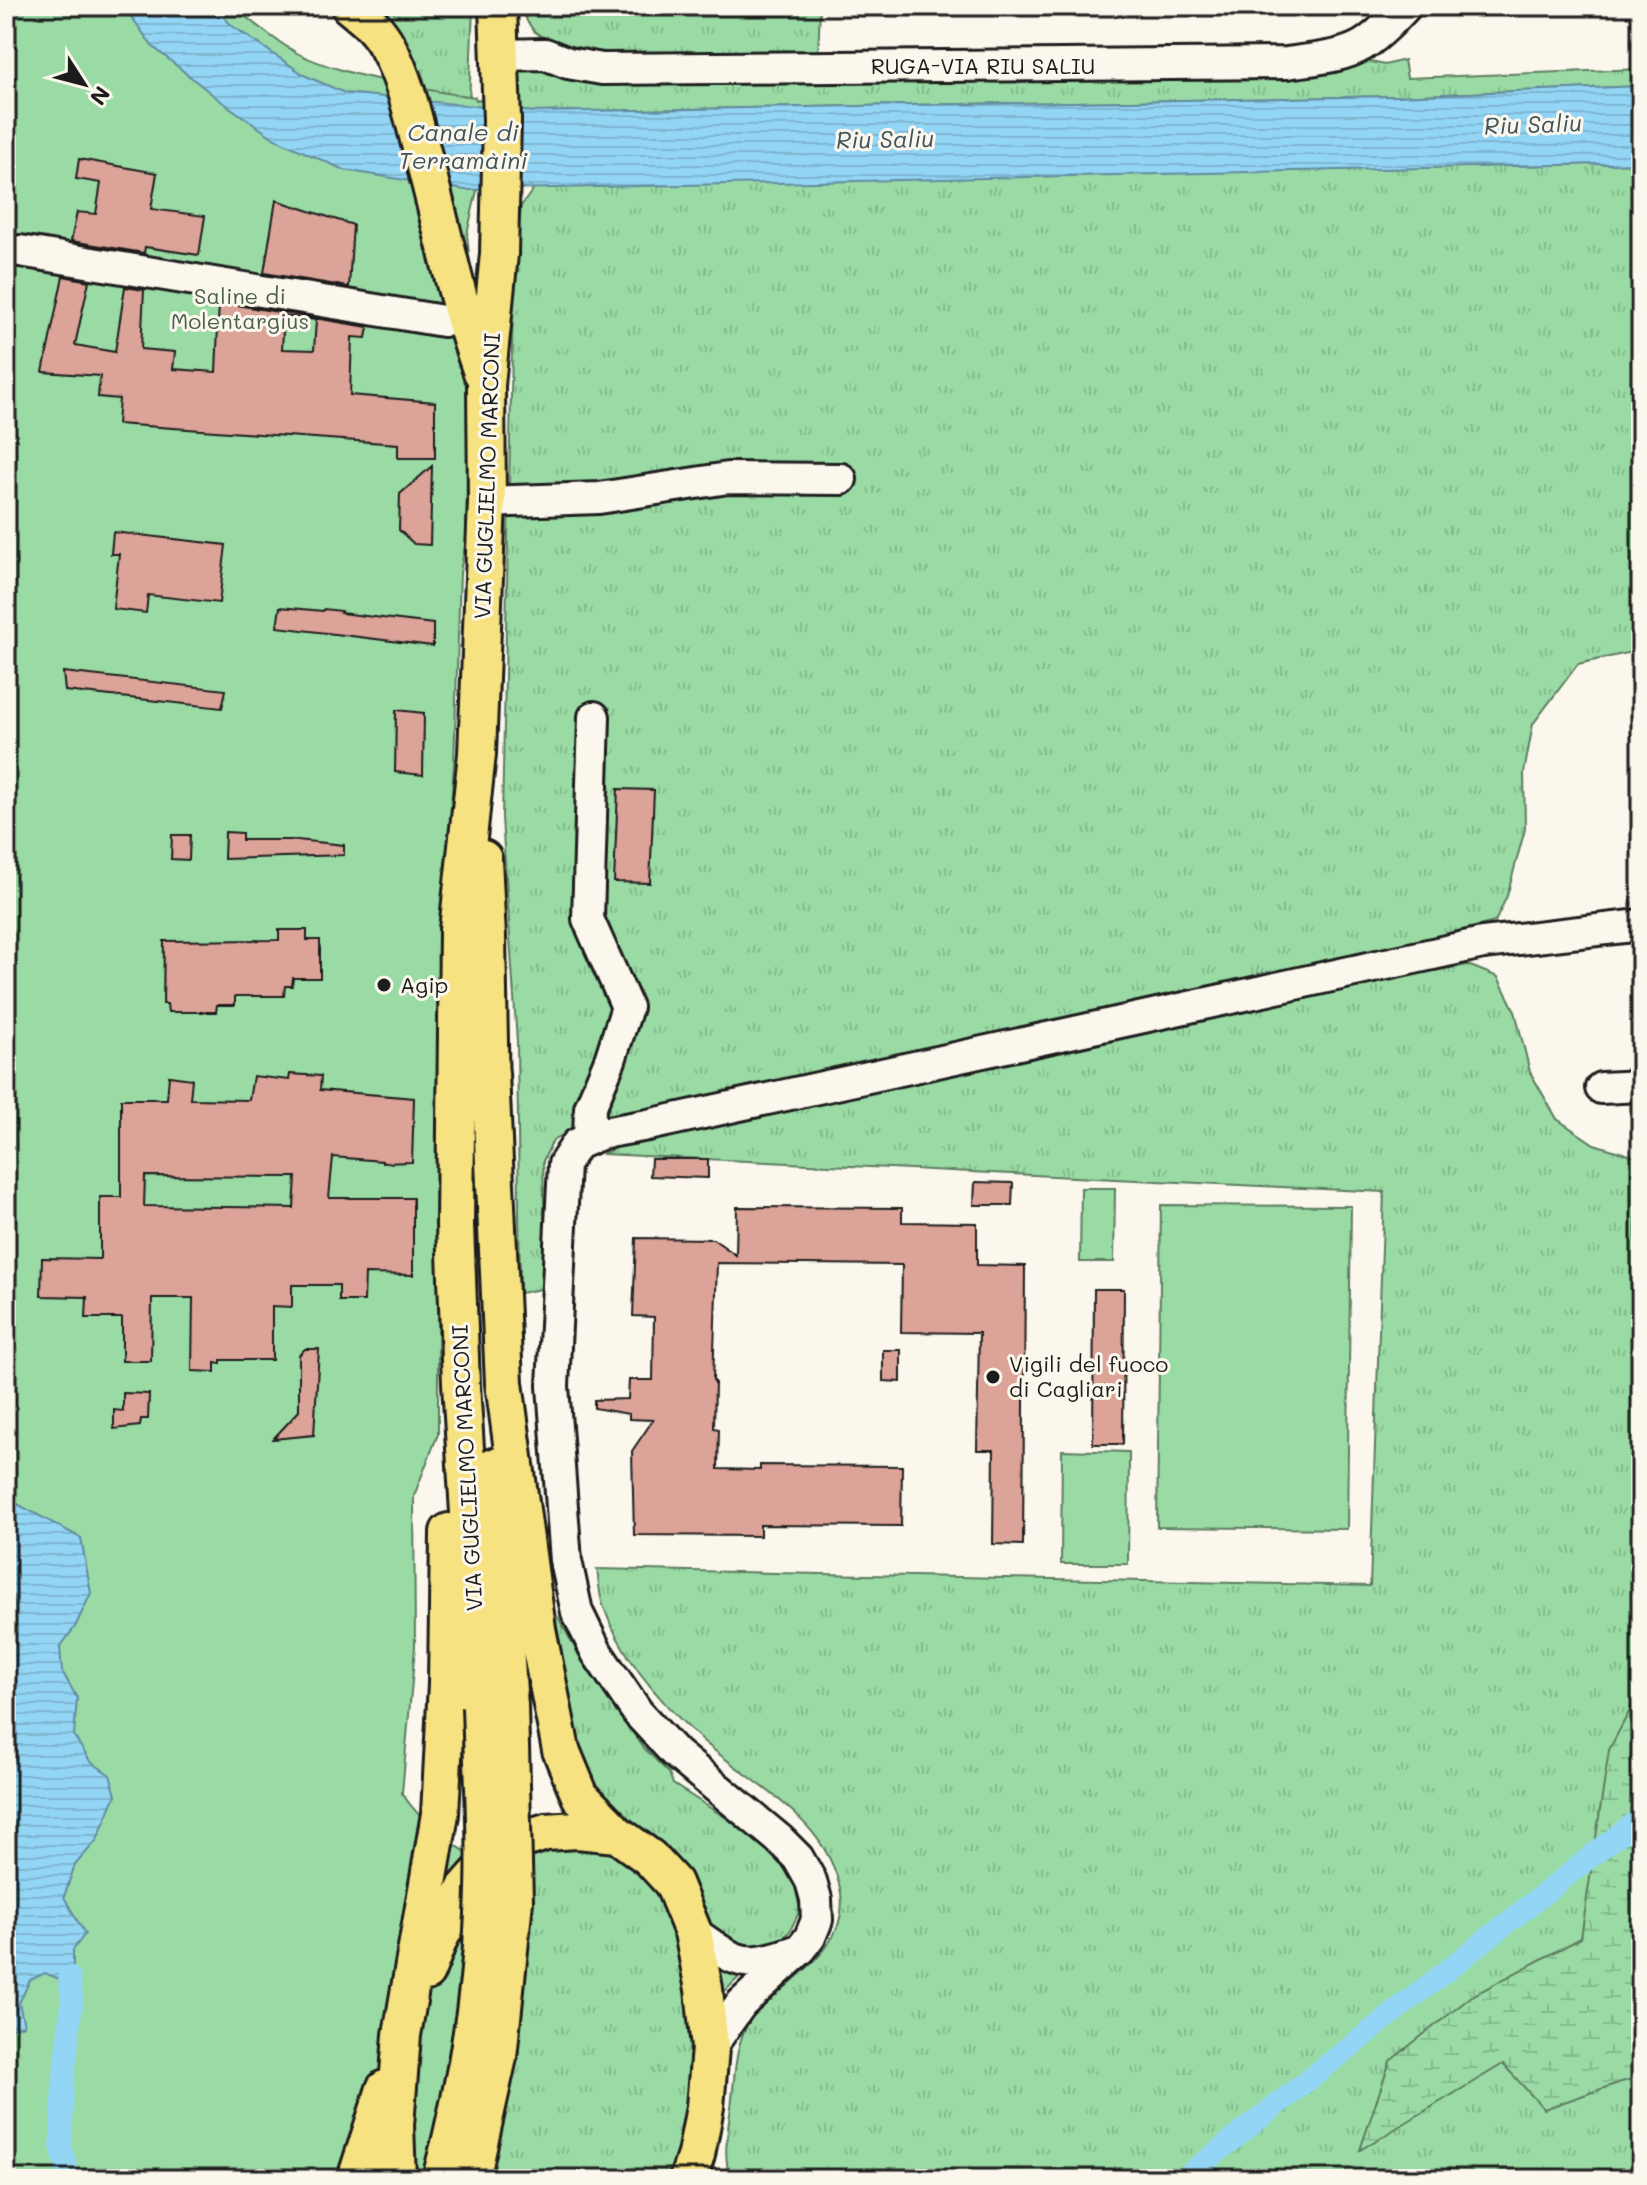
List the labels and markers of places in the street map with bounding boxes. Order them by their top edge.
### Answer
place label: Agip [400,970,448,999]
marker: Agip [375,976,393,994]
place label: Vigili del fuoco di Cagliari [1009,1349,1168,1403]
marker: Vigili del fuoco di Cagliari [984,1368,1002,1386]

